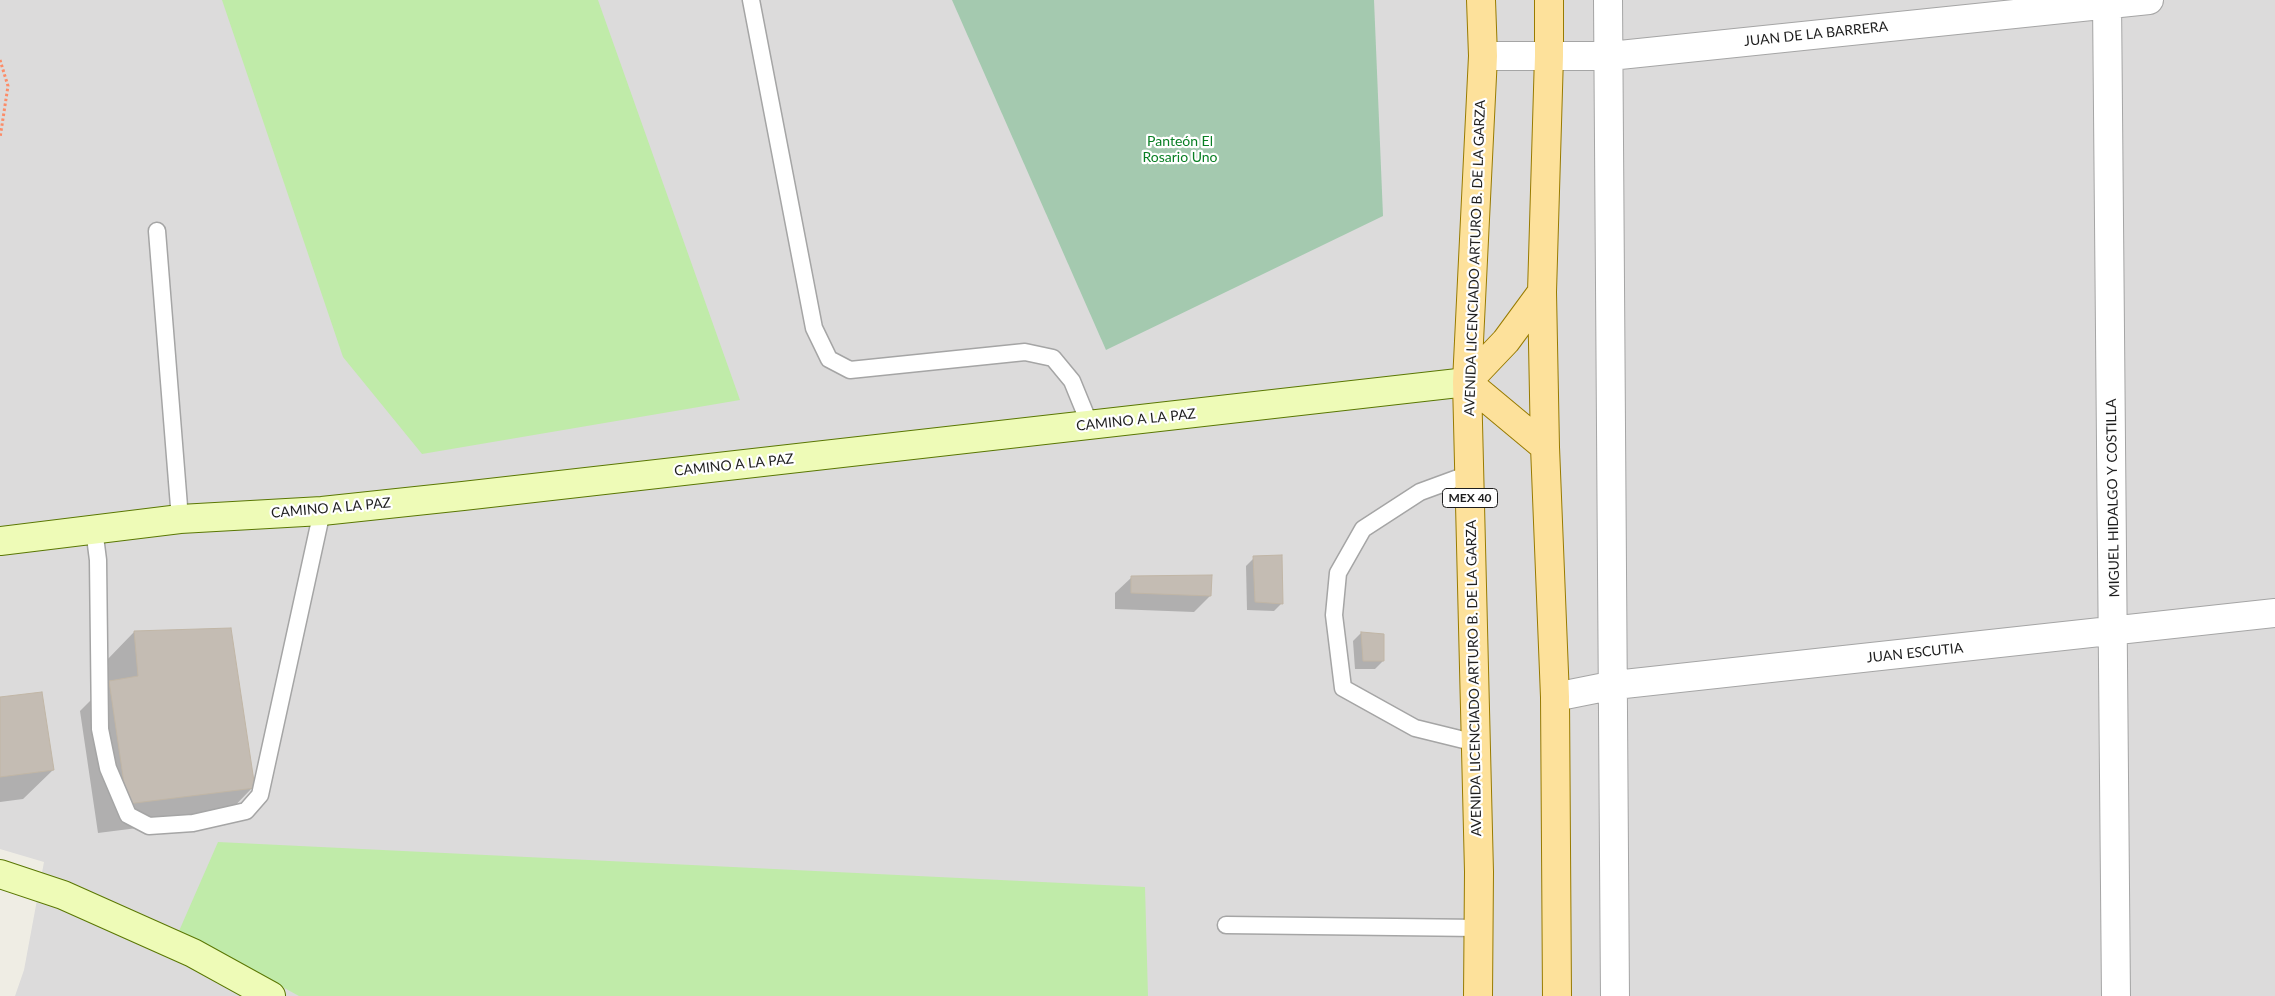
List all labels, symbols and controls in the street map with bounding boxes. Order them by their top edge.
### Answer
street label: JUAN DE LA BARRERA [1743,18,1889,50]
street label: AVENIDA LICENCIADO ARTURO B. DE LA GARZA [1461,100,1489,416]
park label: Panteón El Rosario Uno [1142,133,1218,166]
street label: MIGUEL HIDALGO Y COSTILLA [2103,398,2123,598]
street label: CAMINO A LA PAZ [1075,405,1197,435]
street label: CAMINO A LA PAZ [673,450,795,480]
road number: MEX 40 [1442,488,1498,508]
street label: CAMINO A LA PAZ [270,494,392,522]
street label: AVENIDA LICENCIADO ARTURO B. DE LA GARZA [1463,520,1485,836]
street label: JUAN ESCUTIA [1866,640,1964,666]

